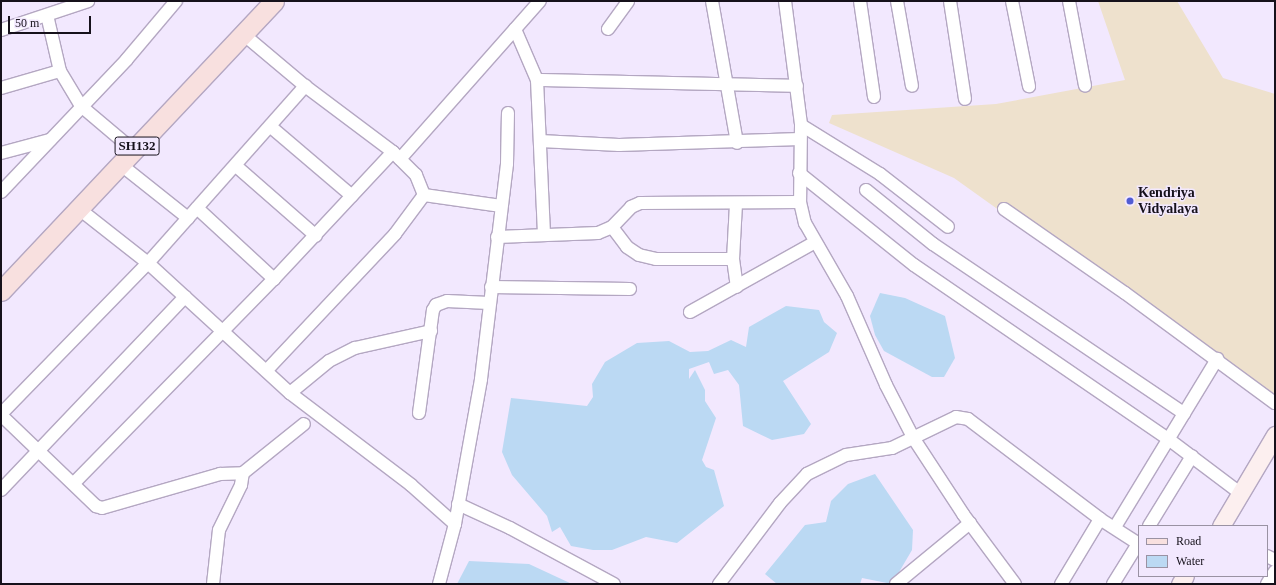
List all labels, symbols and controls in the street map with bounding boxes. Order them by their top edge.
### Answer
scale bar [10,8,93,34]
text: 50 m [15,16,39,30]
road number: SH132 [114,135,160,157]
place label: Kendriya Vidyalaya [1138,185,1198,218]
marker: Kendriya Vidyalaya [1125,196,1135,206]
legend [1138,525,1268,577]
text: Road [1176,534,1201,548]
text: Water [1176,554,1204,568]

